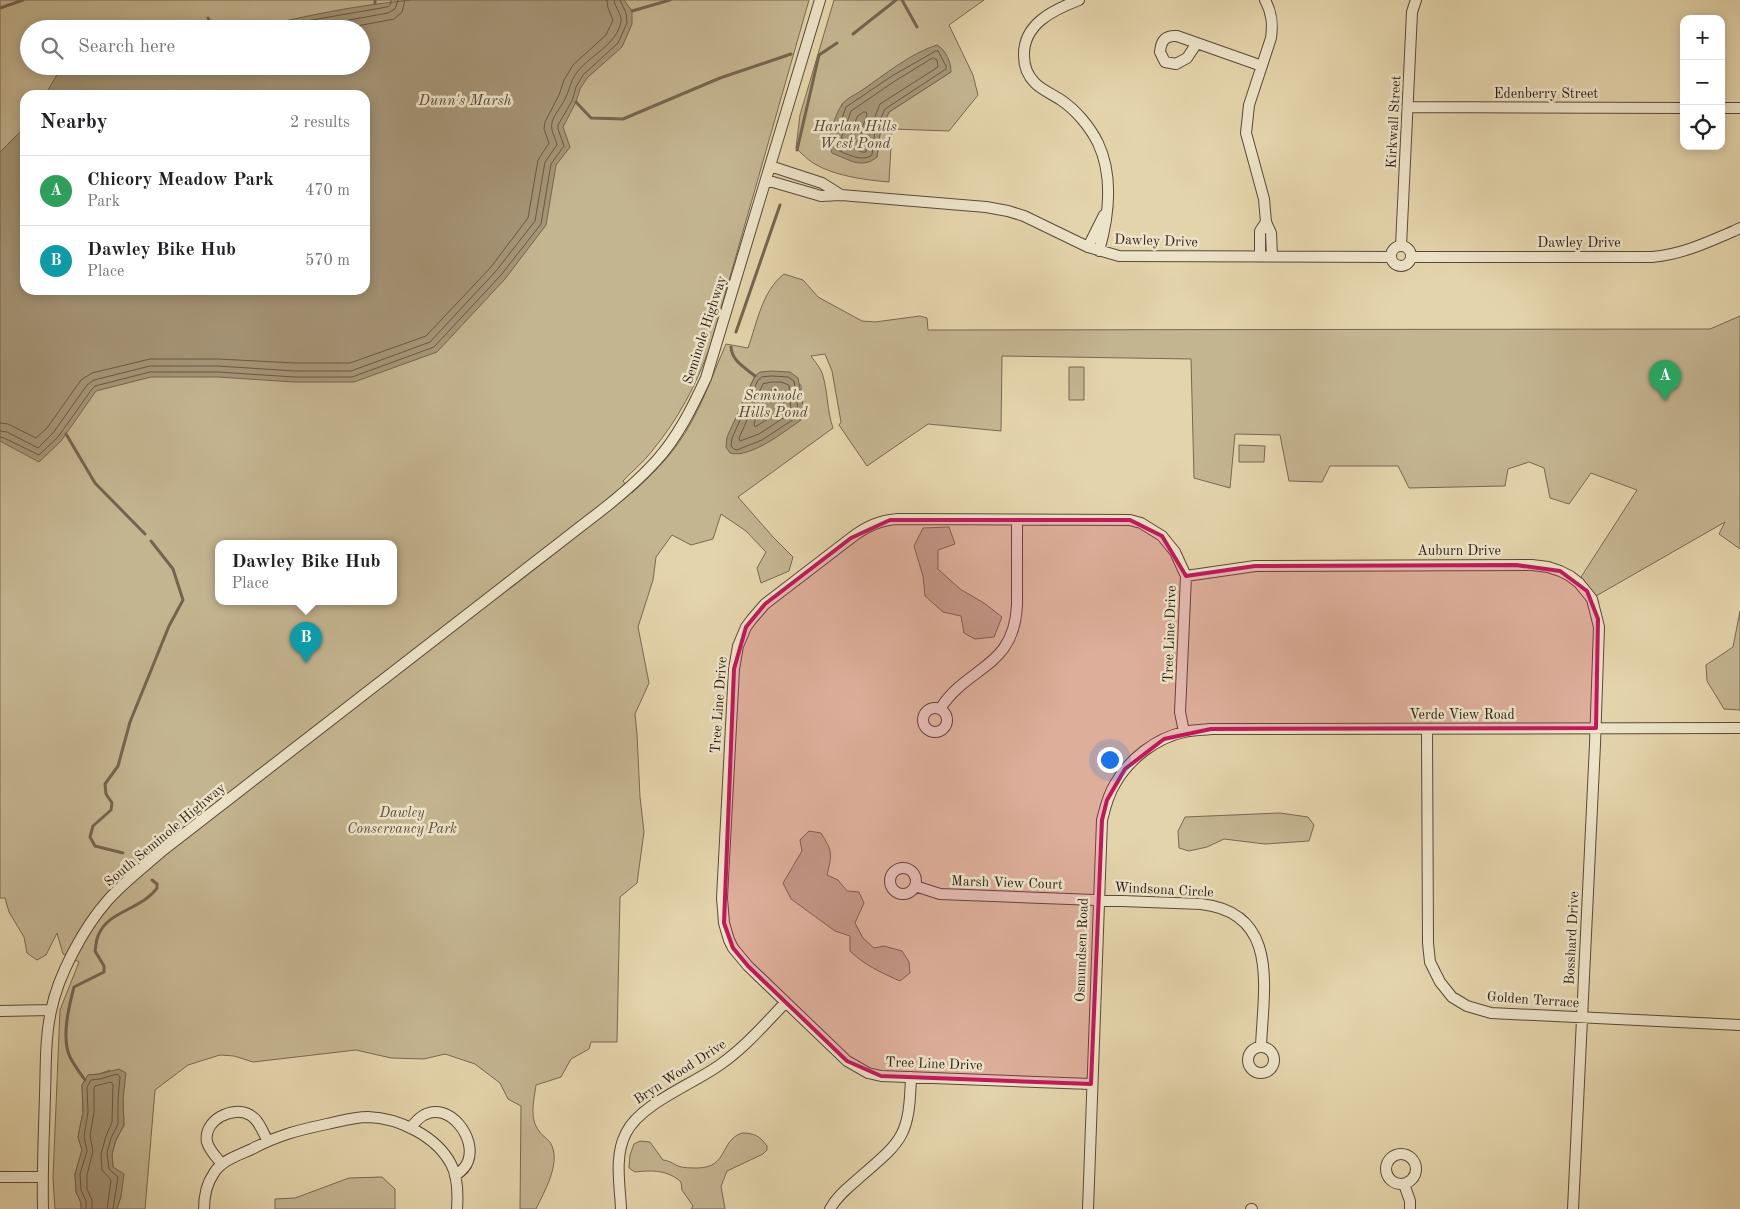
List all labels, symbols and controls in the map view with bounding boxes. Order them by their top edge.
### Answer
map controls [1680,15,1725,150]
button: + [1680,15,1725,60]
search box [20,20,370,75]
icon: search [38,34,66,62]
text: Search here [78,38,175,57]
button: − [1680,60,1725,105]
street label: Kirkwall Street [1385,75,1403,169]
street label: Edenberry Street [1494,87,1598,101]
water label: Dunn's Marsh [418,94,512,109]
button: locate [1680,105,1725,150]
text: Nearby [40,112,108,133]
text: 2 results [290,115,350,131]
water label: Harlan Hills West Pond [812,120,897,152]
text: Chicory Meadow Park [87,171,274,190]
text: A [50,183,62,199]
text: 470 m [305,183,350,199]
text: Park [87,194,120,210]
street label: Dawley Drive [1114,233,1198,249]
street label: Dawley Drive [1537,236,1621,250]
text: Dawley Bike Hub [87,241,236,260]
text: B [50,253,62,269]
text: 570 m [305,253,350,269]
text: Place [87,264,124,280]
street label: Seminole Highway [681,273,729,386]
pin: A [1649,360,1681,401]
water label: Seminole Hills Pond [737,389,809,421]
popup [215,540,397,605]
street label: Auburn Drive [1417,544,1501,558]
text: Dawley Bike Hub [231,553,381,572]
text: Place [231,576,269,592]
street label: Tree Line Drive [1161,585,1179,683]
pin: B [290,622,322,663]
street label: Tree Line Drive [709,656,729,754]
street label: Verde View Road [1409,708,1515,722]
your location [1097,747,1123,773]
street label: South Seminole Highway [102,780,228,889]
park label: Dawley Conservancy Park [347,806,457,837]
street label: Marsh View Court [951,874,1063,892]
street label: Windsona Circle [1114,880,1214,900]
street label: Bosshard Drive [1563,891,1581,985]
street label: Osmundsen Road [1073,898,1091,1002]
street label: Golden Terrace [1486,990,1580,1010]
street label: Bryn Wood Drive [631,1037,729,1107]
street label: Tree Line Drive [885,1055,983,1073]

